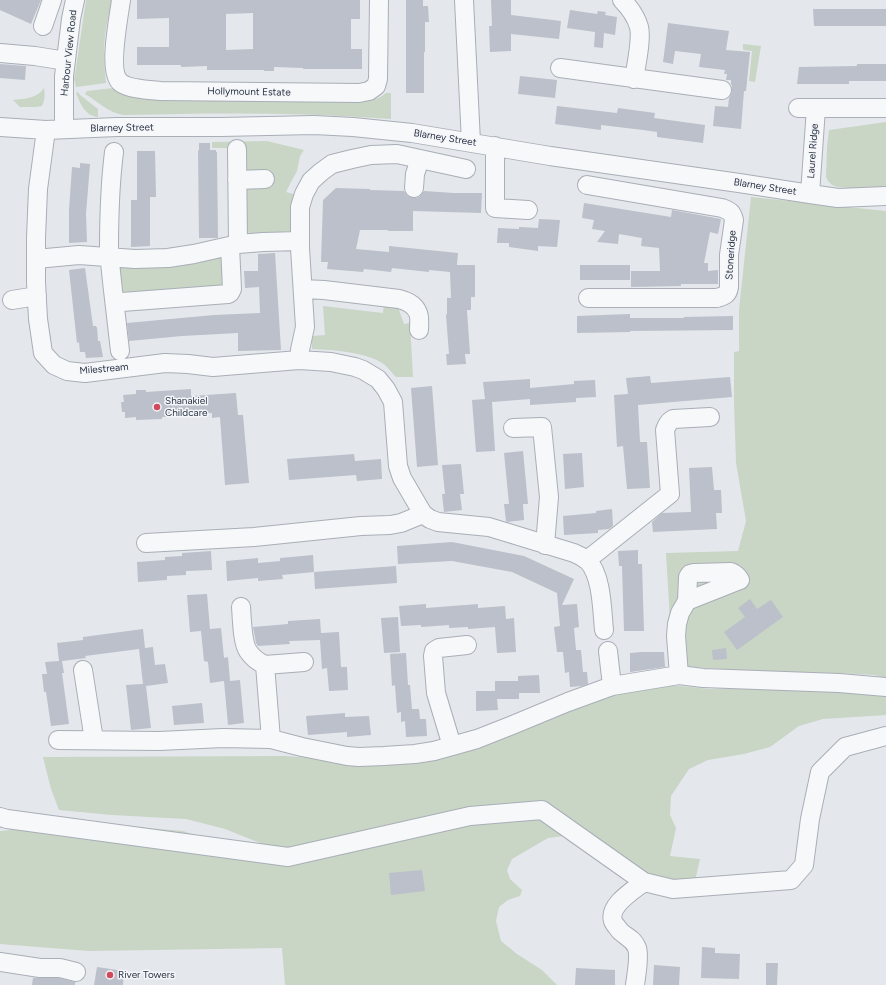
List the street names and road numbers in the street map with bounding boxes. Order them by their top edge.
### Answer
street label: Harbour View Road [58,9,80,97]
street label: Hollymount Estate [207,85,291,99]
street label: Blarney Street [90,121,154,135]
street label: Laurel Ridge [805,123,821,179]
street label: Blarney Street [413,127,477,149]
street label: Blarney Street [733,176,797,198]
street label: Stoneridge [723,230,739,280]
street label: Milestream [79,361,129,377]

